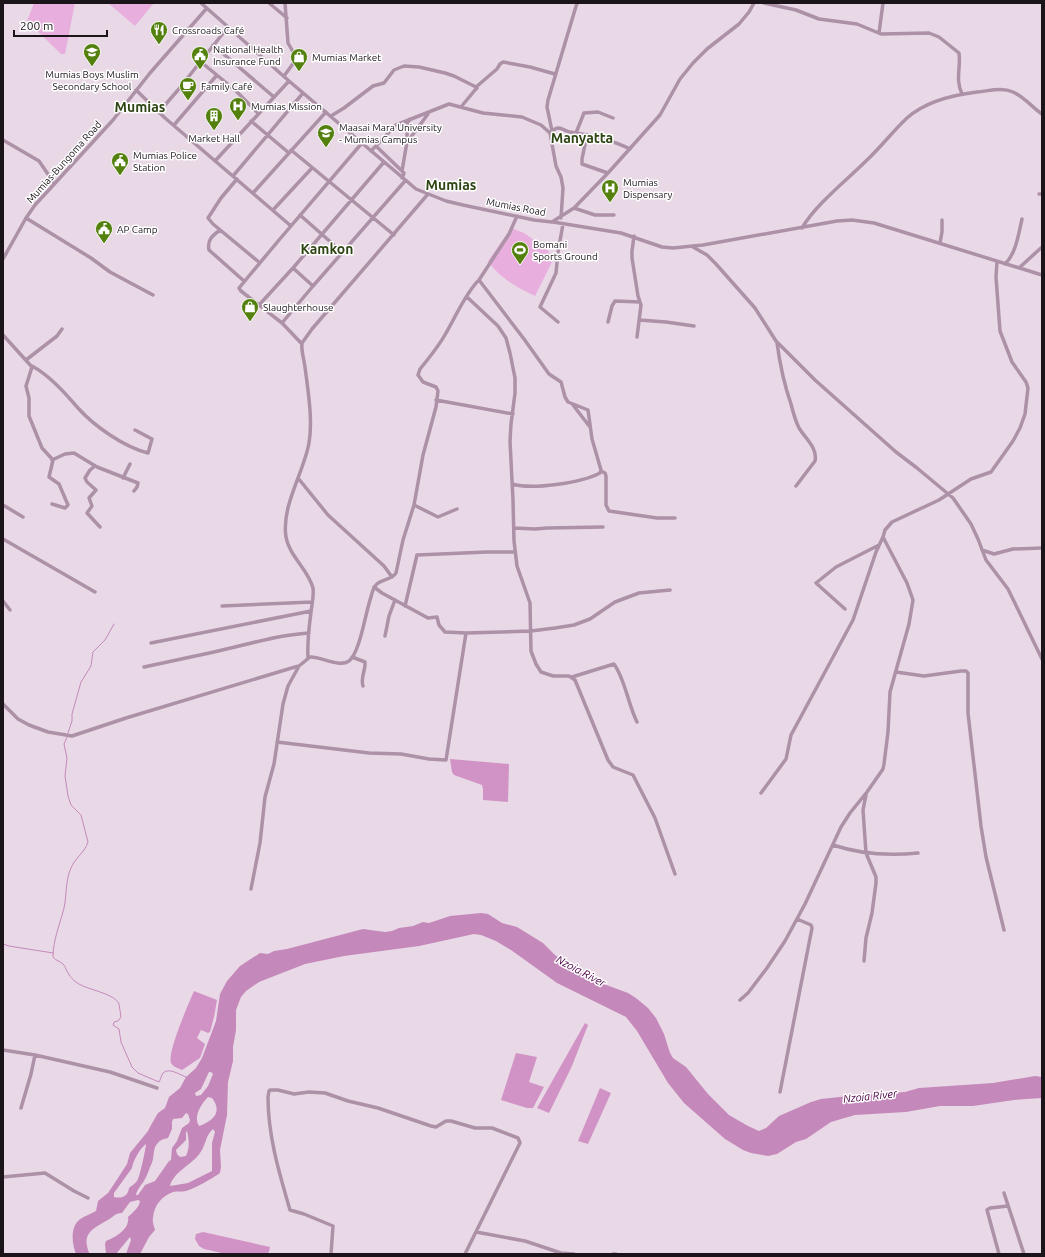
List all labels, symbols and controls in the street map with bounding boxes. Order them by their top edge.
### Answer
scale bar [14,12,107,38]
text: 200 m [20,19,53,32]
restaurant icon: Crossroads Café [149,20,169,45]
place label: Crossroads Café [172,25,244,36]
school or university icon: Mumias Boys Muslim Secondary School [82,42,102,67]
place label: National Health Insurance Fund [213,44,283,67]
public building icon: National Health Insurance Fund [190,45,210,70]
shop icon: Mumias Market [289,47,309,72]
place label: Mumias Market [312,52,381,63]
place label: Mumias Boys Muslim Secondary School [45,69,139,92]
cafe icon: Family Café [178,76,198,101]
place label: Family Café [201,81,252,92]
hospital icon: Mumias Mission [228,96,248,121]
district label: Mumias [115,99,166,115]
place label: Mumias Mission [251,101,322,112]
building icon: Market Hall [204,106,224,131]
street label: Mumias-Bungoma Road [24,119,104,205]
place label: Maasai Mara University - Mumias Campus [339,122,442,145]
school or university icon: Maasai Mara University - Mumias Campus [316,123,336,148]
district label: Manyatta [551,130,613,146]
place label: Market Hall [188,133,240,144]
place label: Mumias Police Station [133,150,197,173]
public building icon: Mumias Police Station [110,151,130,176]
district label: Mumias [426,177,477,193]
place label: Mumias Dispensary [623,177,672,200]
hospital icon: Mumias Dispensary [600,178,620,203]
street label: Mumias Road [485,196,547,218]
public building icon: AP Camp [94,219,114,244]
place label: AP Camp [117,224,158,235]
place label: Bomani Sports Ground [533,239,598,262]
sports icon: Bomani Sports Ground [510,240,530,265]
district label: Kamkon [301,241,353,257]
shop icon: Slaughterhouse [240,297,260,322]
place label: Slaughterhouse [263,302,334,313]
water label: Nzoia River [554,953,608,989]
water label: Nzoia River [842,1087,898,1105]

